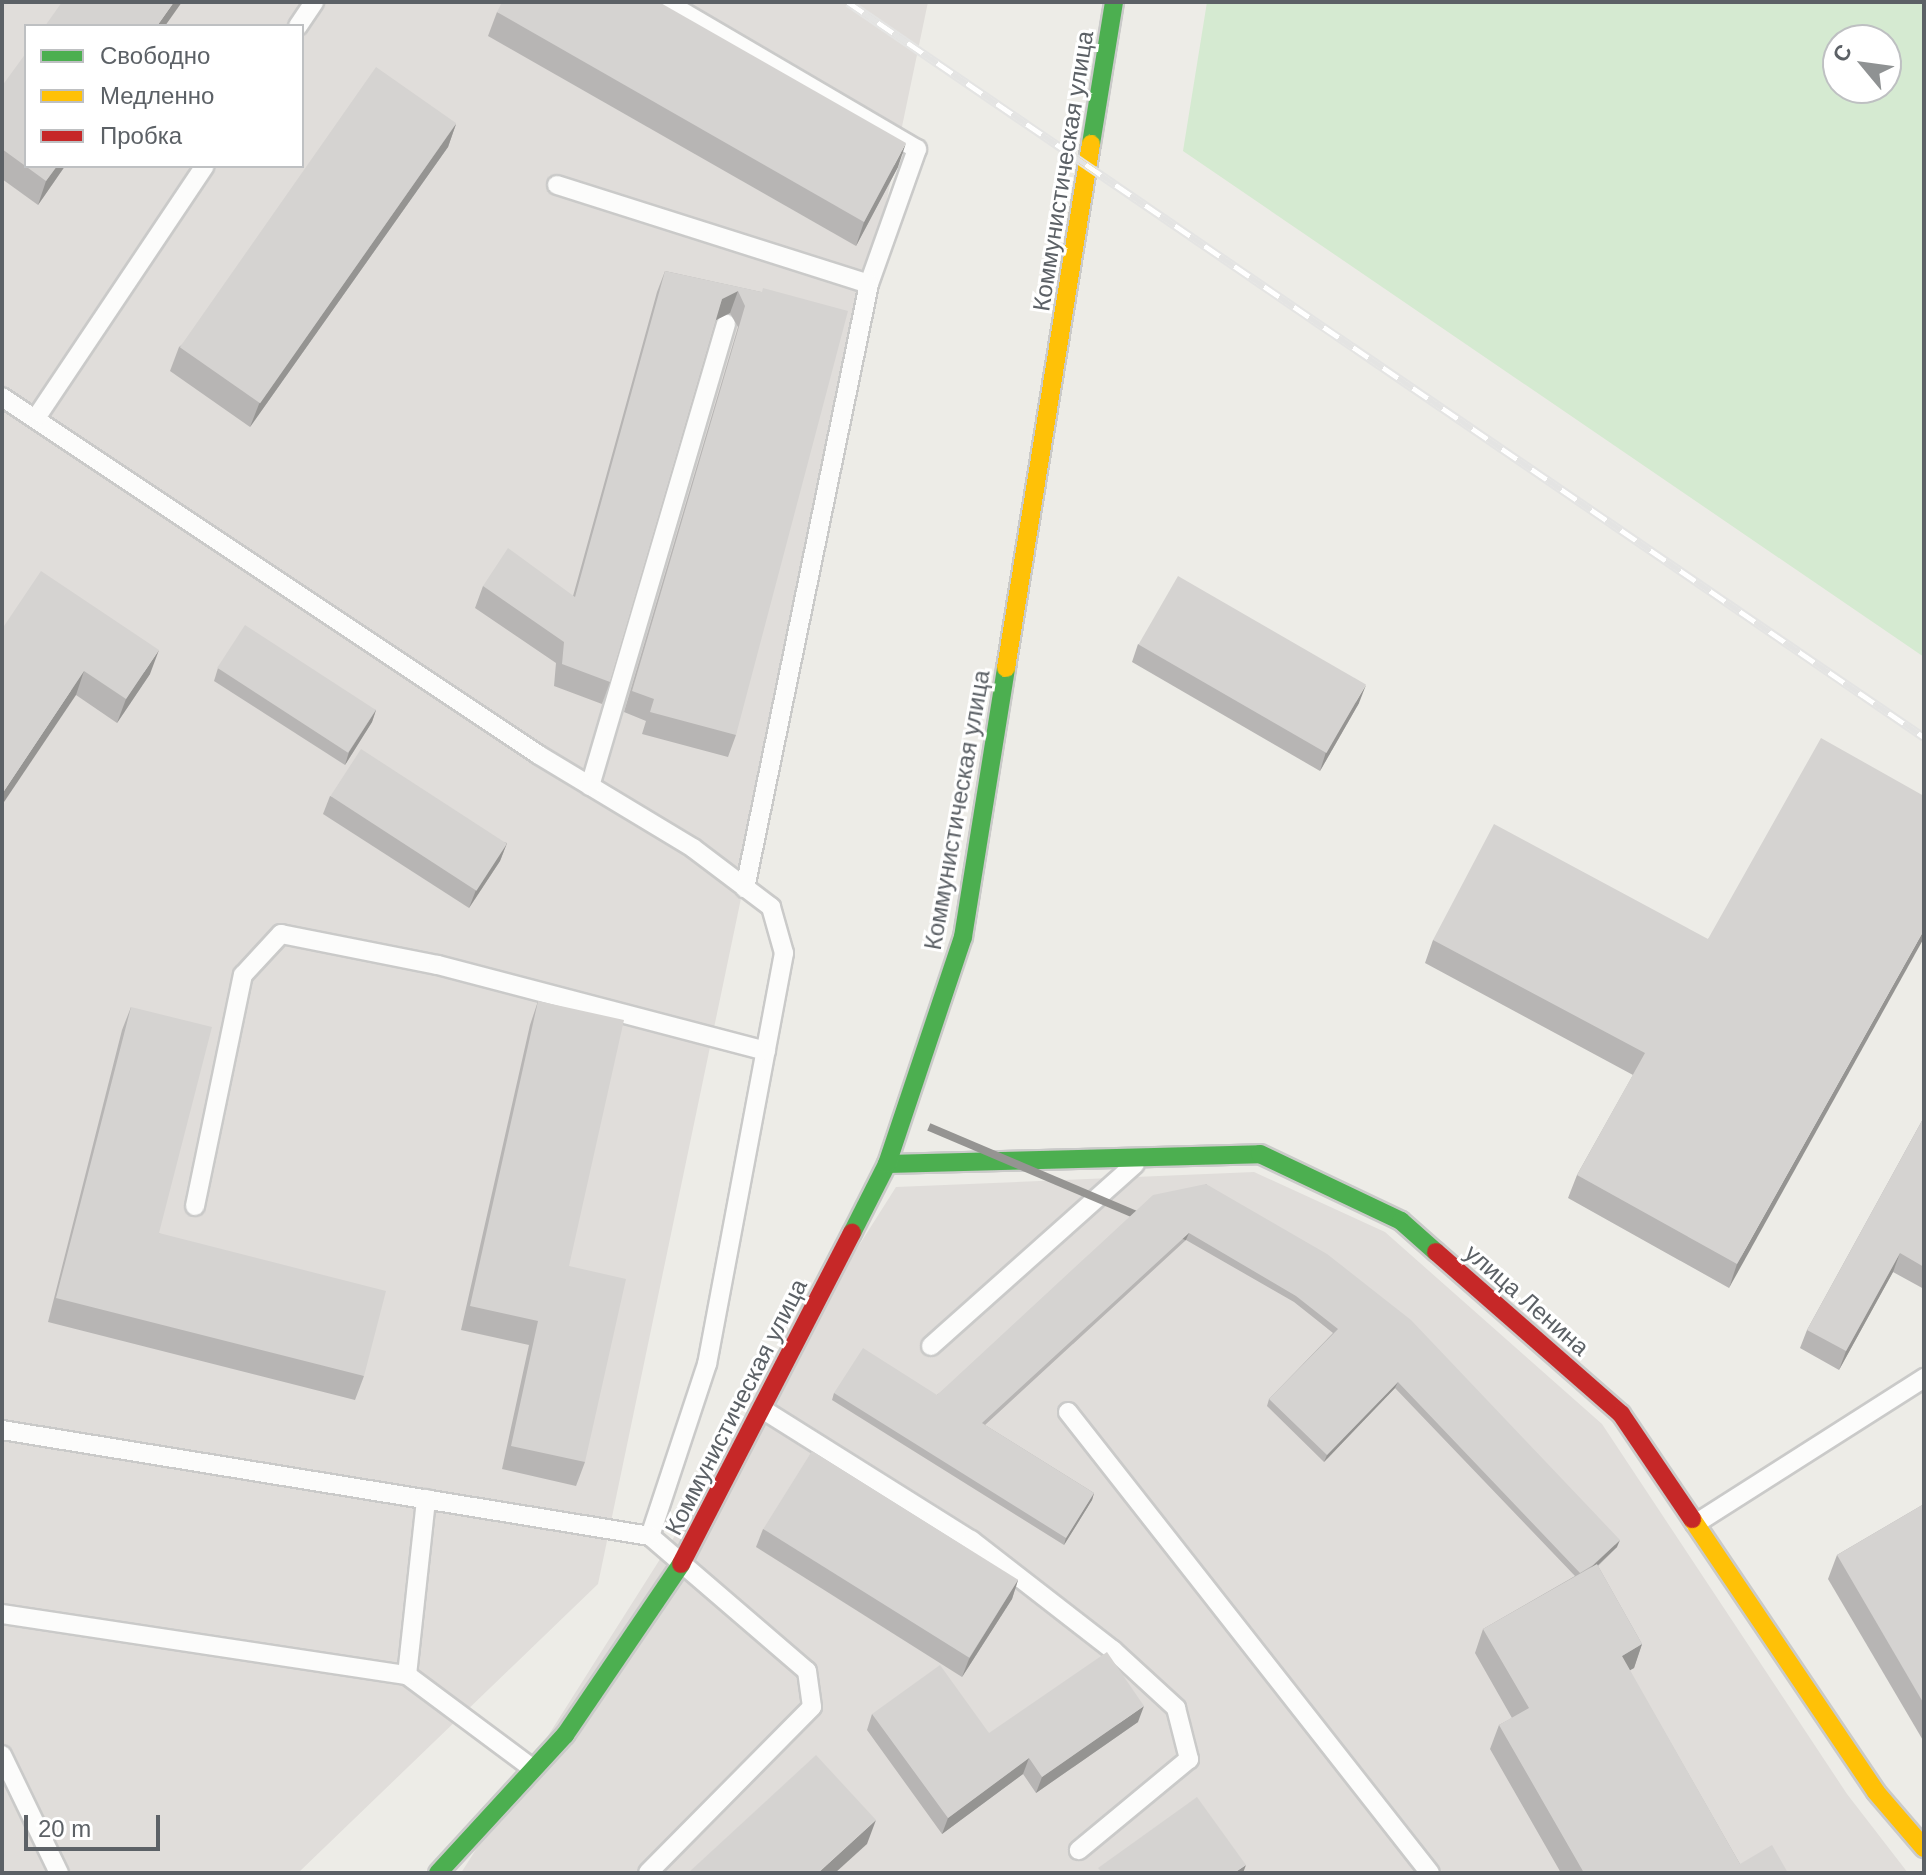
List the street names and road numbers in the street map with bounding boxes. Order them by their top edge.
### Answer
street label: Коммунистическая улица [1027,29,1099,313]
street label: Коммунистическая улица [918,668,996,952]
street label: улица Ленина [1459,1238,1595,1362]
street label: Коммунистическая улица [659,1274,813,1540]

